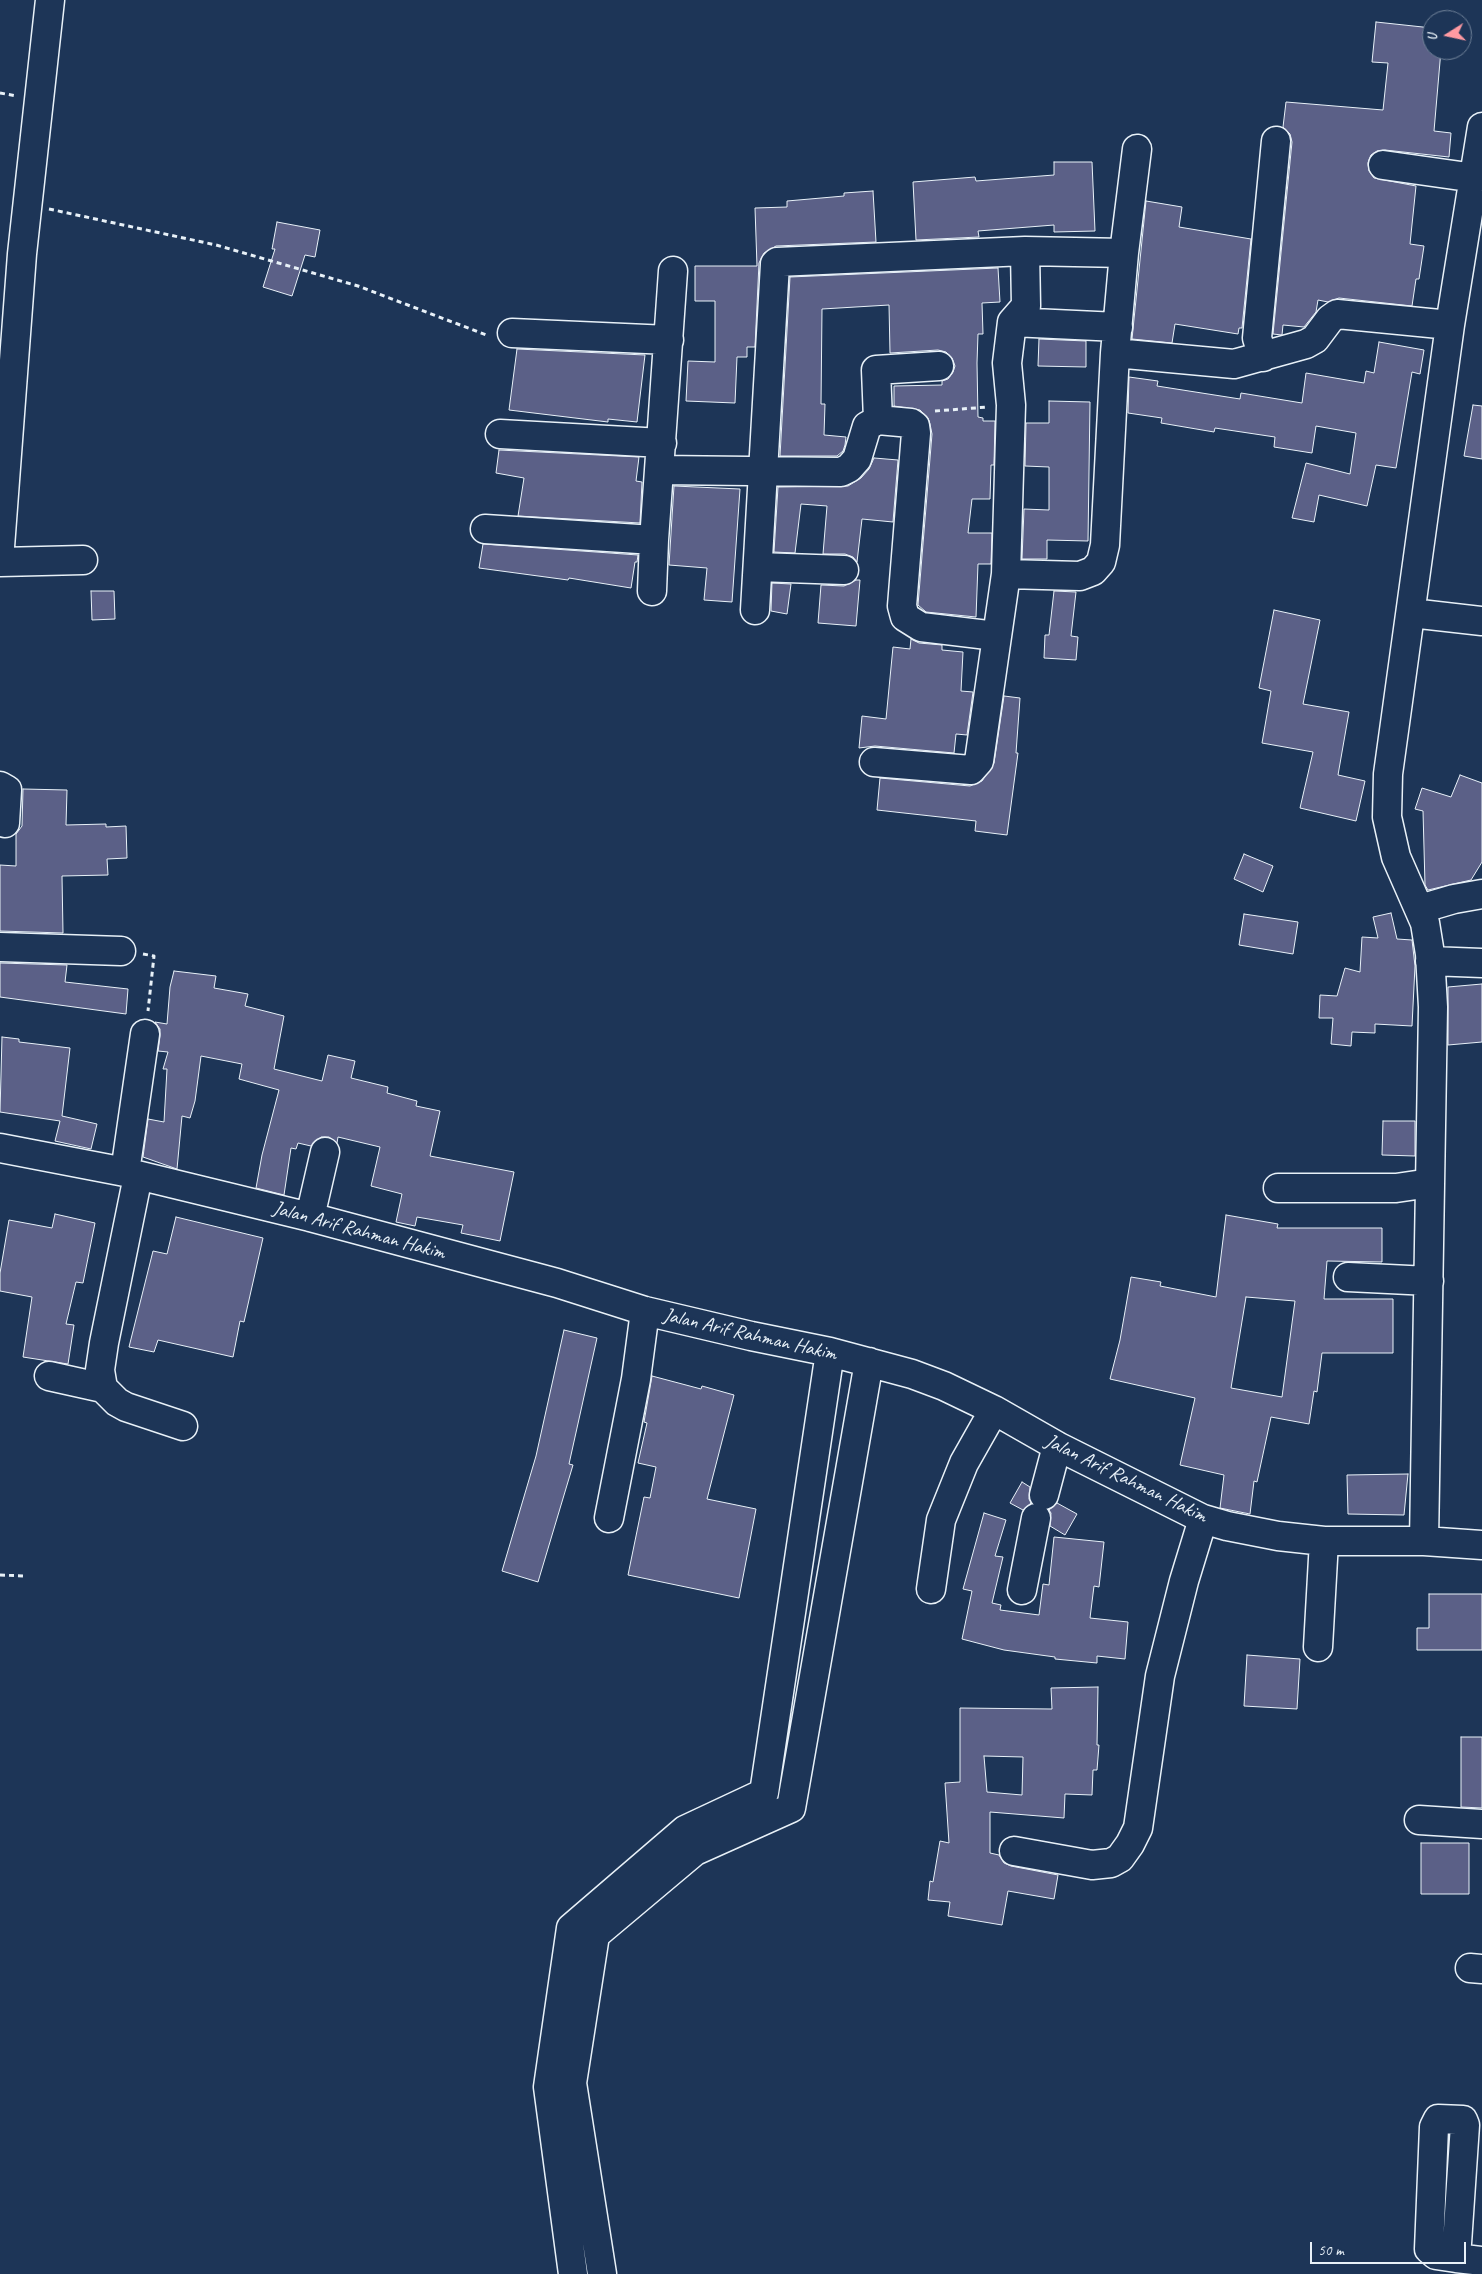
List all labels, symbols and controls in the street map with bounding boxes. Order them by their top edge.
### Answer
north arrow [1422,10,1472,60]
text: U [1424,33,1442,42]
street label: Jalan Arif Rahman Hakim [270,1196,448,1266]
street label: Jalan Arif Rahman Hakim [661,1303,839,1367]
street label: Jalan Arif Rahman Hakim [1041,1429,1211,1529]
scale bar [1312,2232,1468,2264]
text: 50 m [1318,2241,1344,2260]

